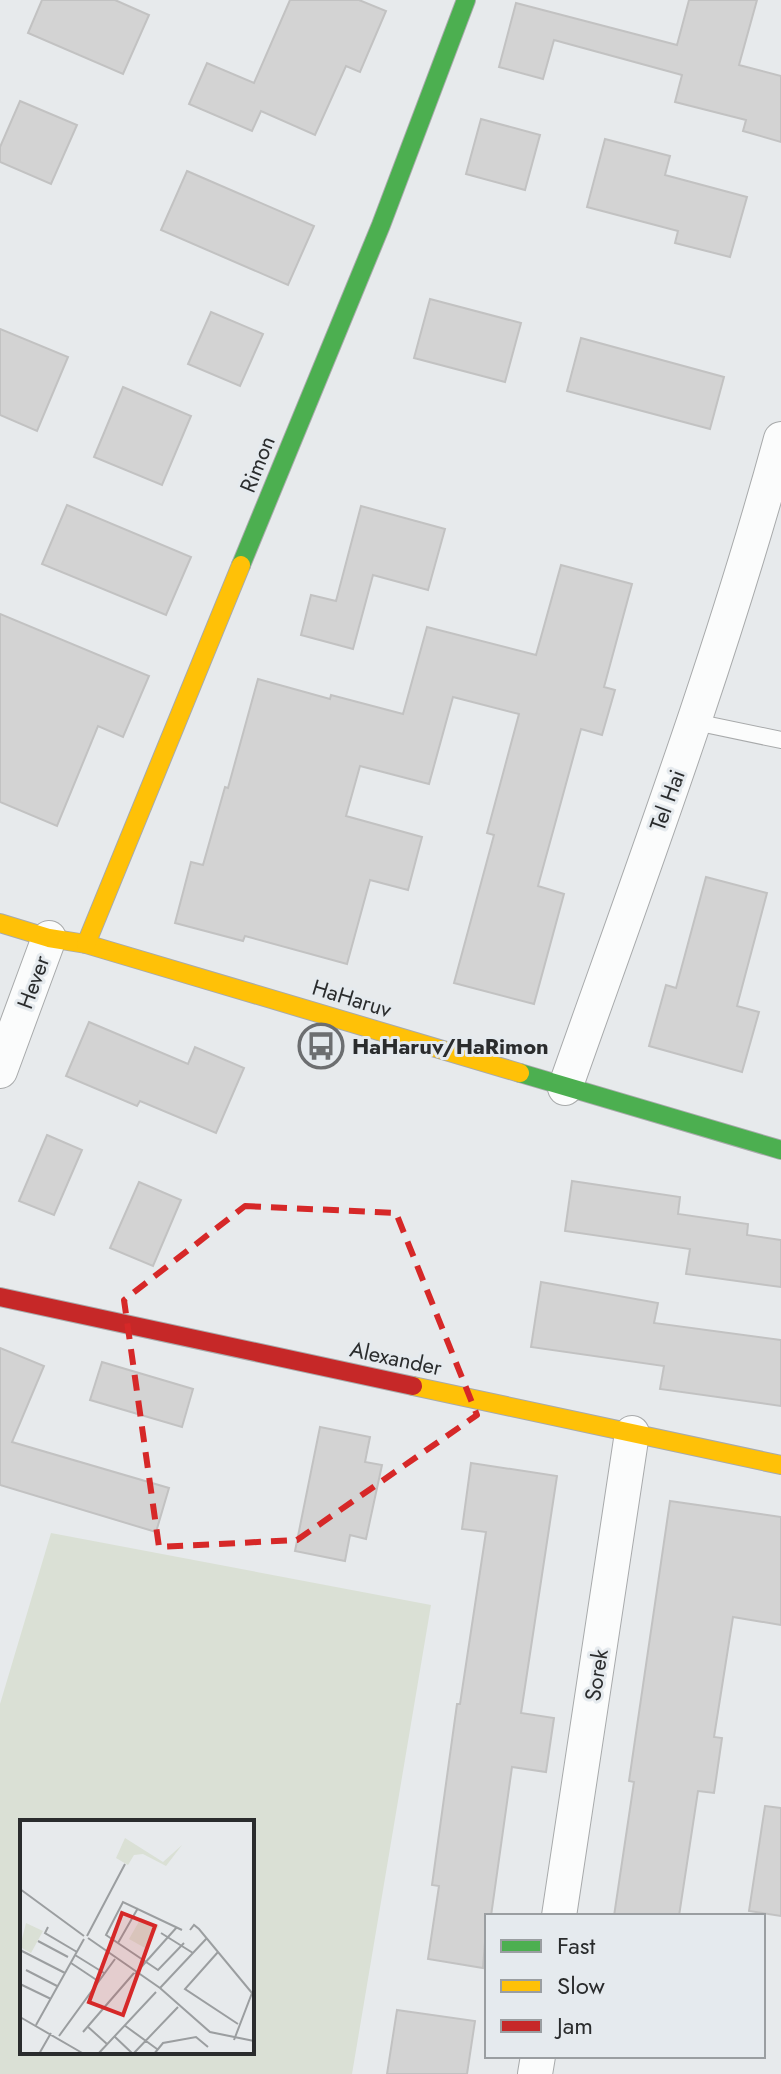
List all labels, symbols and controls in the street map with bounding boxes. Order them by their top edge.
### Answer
street label: Rimon [231,431,283,497]
street label: Tel Hai [641,765,693,835]
street label: Hever [9,950,58,1013]
street label: HaHaruv [308,971,396,1025]
bus stop icon: HaHaruv/HaRimon [297,1022,345,1070]
place label: HaHaruv/HaRimon [352,1030,549,1062]
street label: Alexander [347,1333,445,1383]
street label: Sorek [576,1646,616,1703]
inset map [20,1820,254,2054]
legend [485,1914,765,2058]
text: Fast [557,1928,595,1963]
text: Slow [557,1968,605,2003]
text: Jam [554,2008,593,2043]

